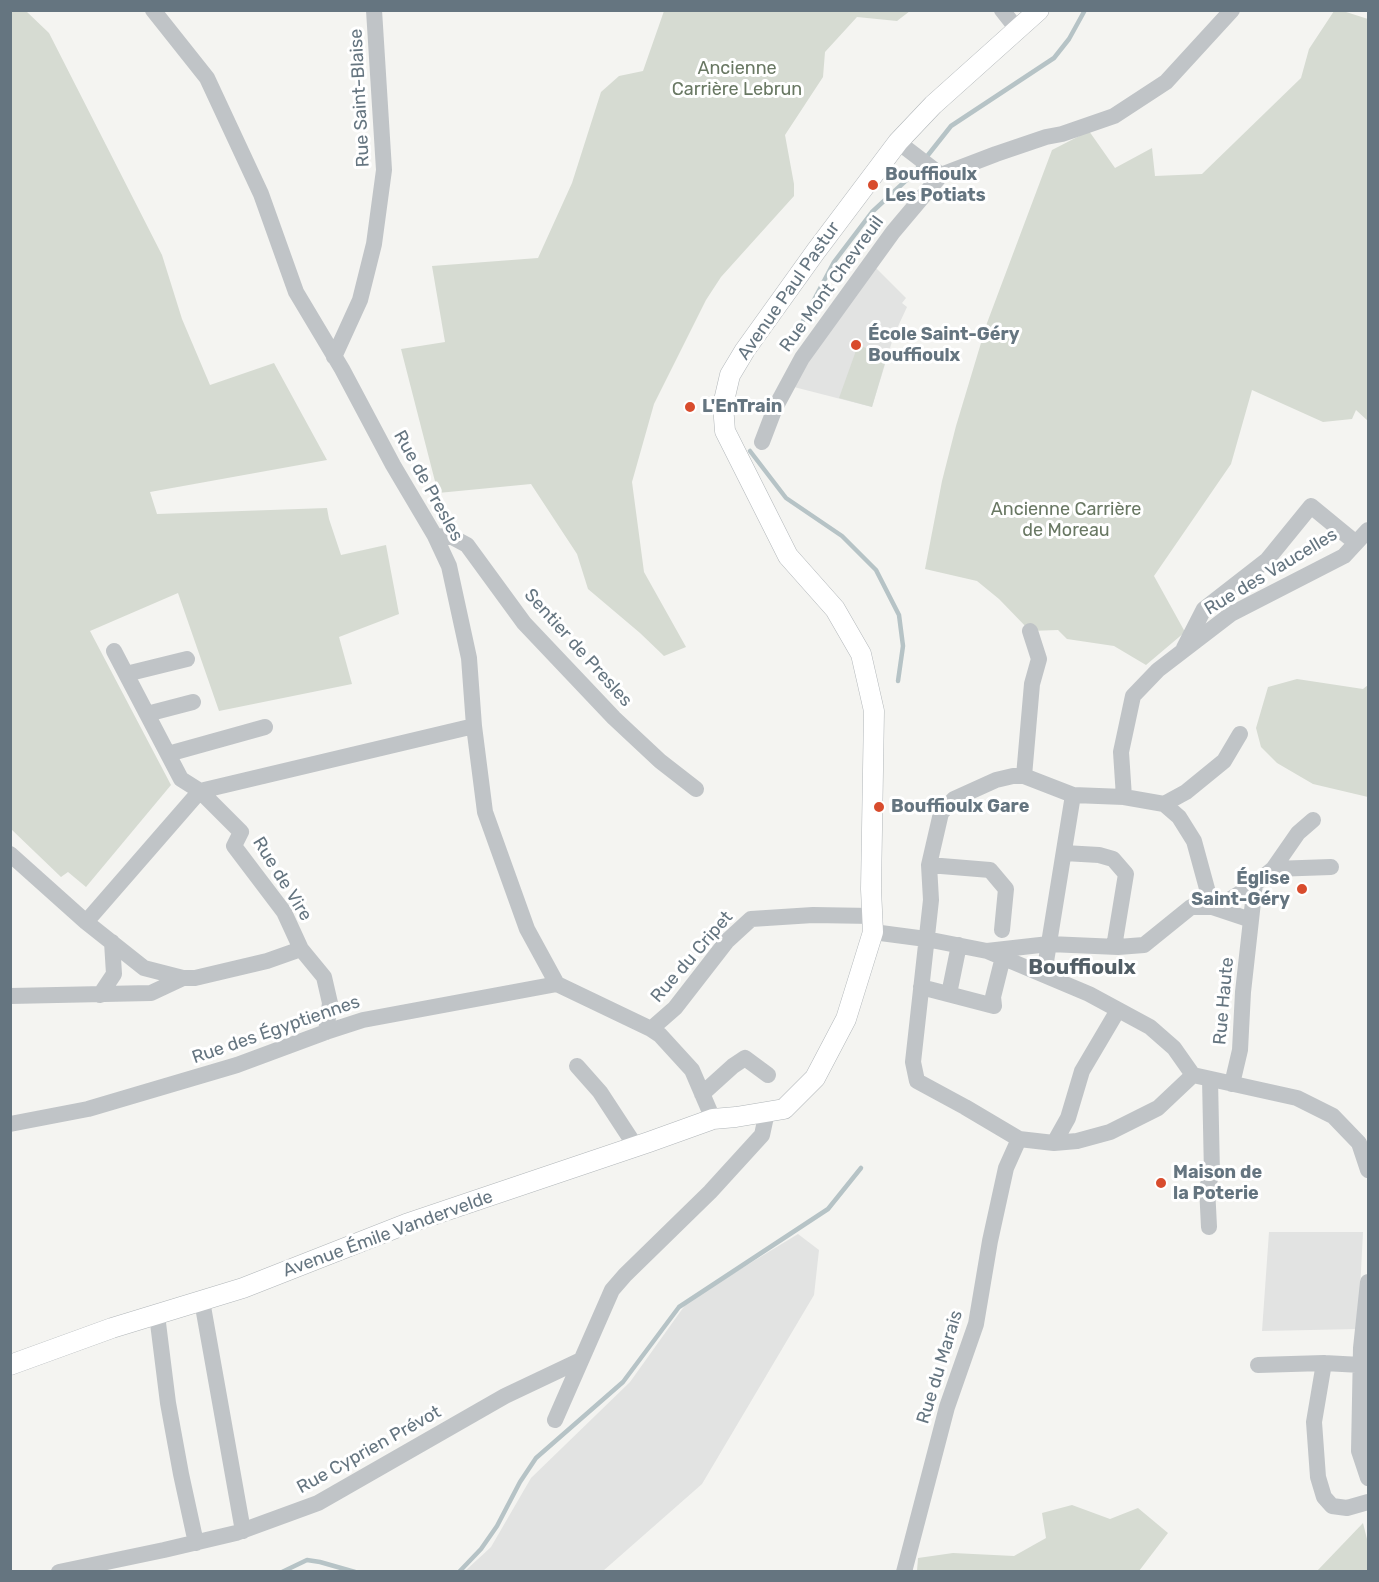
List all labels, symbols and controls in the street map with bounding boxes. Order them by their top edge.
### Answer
street label: Rue Saint-Blaise [346,28,374,168]
park label: Ancienne Carrière Lebrun [672,58,802,100]
place label: Bouffioulx Les Potiats [885,164,986,207]
marker: Bouffioulx Les Potiats [866,178,880,192]
street label: Rue Mont Chevreuil [775,212,889,356]
street label: Avenue Paul Pastur [733,218,845,364]
place label: École Saint-Géry Bouffioulx [868,324,1019,366]
marker: École Saint-Géry Bouffioulx [849,338,863,352]
place label: L'EnTrain [702,396,782,418]
marker: L'EnTrain [683,400,697,414]
street label: Rue de Presles [389,427,467,545]
park label: Ancienne Carrière de Moreau [991,499,1141,542]
street label: Rue des Vaucelles [1201,524,1341,620]
street label: Sentier de Presles [519,585,637,711]
place label: Bouffioulx Gare [891,796,1029,818]
marker: Bouffioulx Gare [872,800,886,814]
street label: Rue de Vire [248,833,316,925]
place label: Église Saint-Géry [1191,868,1290,910]
marker: Église Saint-Géry [1295,882,1309,896]
street label: Rue du Cripet [646,907,738,1007]
district label: Bouffioulx [1028,955,1136,981]
street label: Rue Haute [1209,956,1239,1046]
street label: Rue des Égyptiennes [189,991,363,1069]
place label: Maison de la Poterie [1173,1162,1262,1204]
marker: Maison de la Poterie [1154,1176,1168,1190]
street label: Avenue Émile Vandervelde [280,1186,496,1282]
street label: Rue du Marais [913,1308,967,1426]
street label: Rue Cyprien Prévot [293,1401,445,1499]

